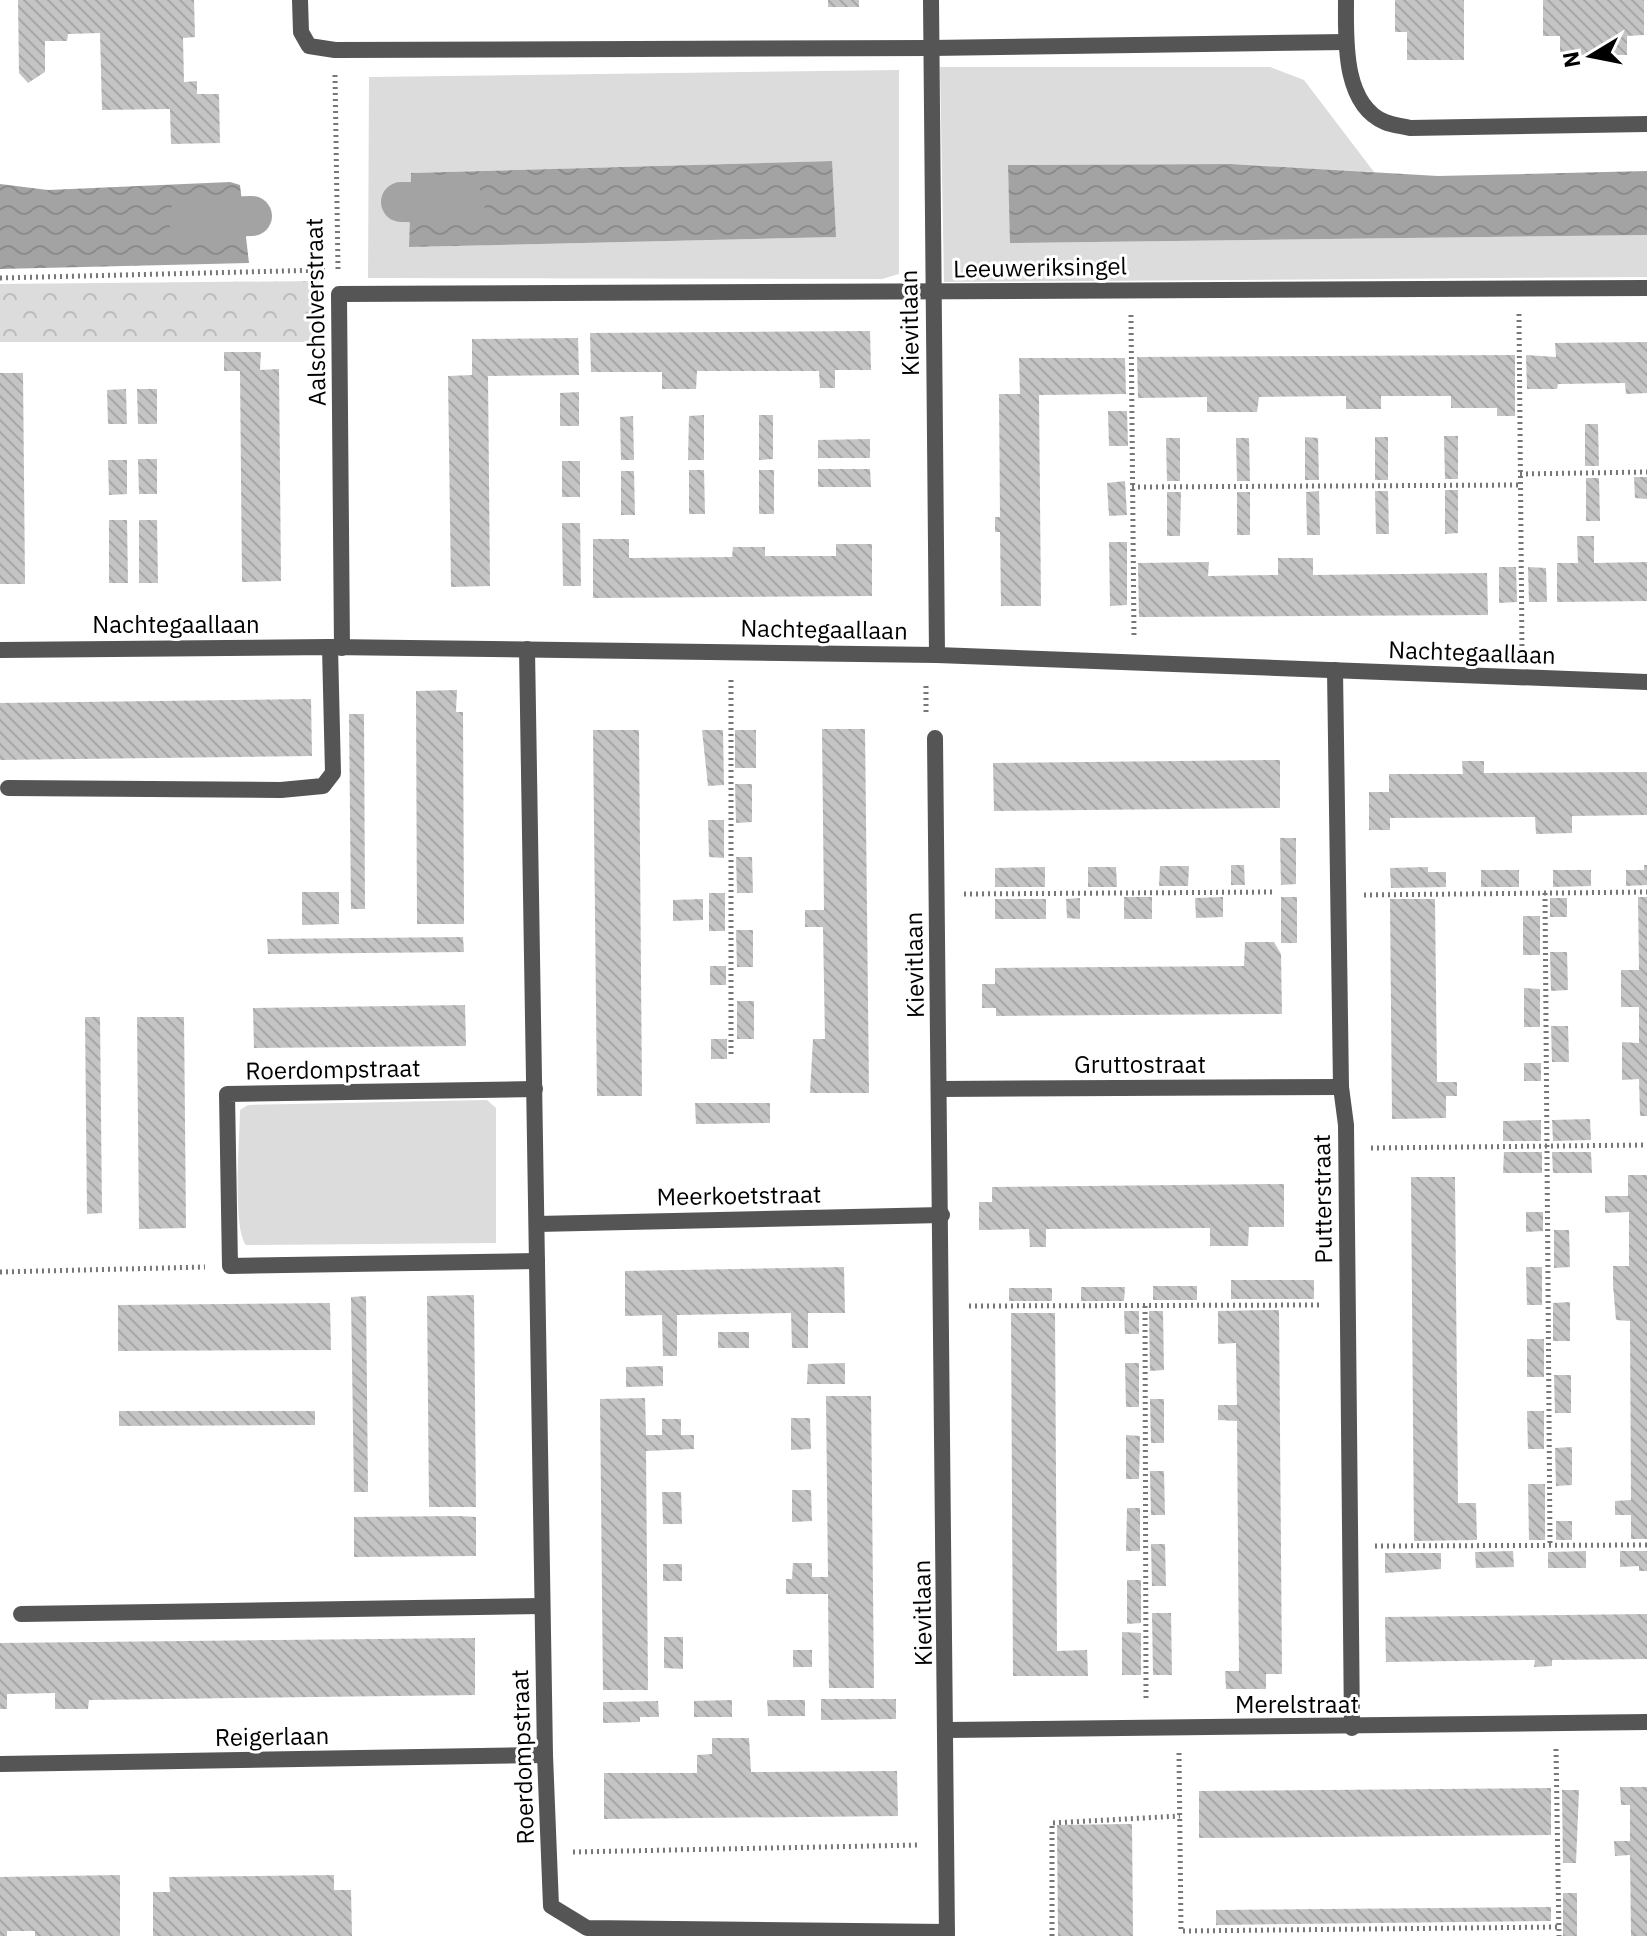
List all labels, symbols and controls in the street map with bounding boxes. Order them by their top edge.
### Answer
north arrow [1551,16,1631,96]
text: N [1555,49,1586,70]
street label: Aalscholverstraat [297,218,333,406]
street label: Leeuweriksingel [953,249,1127,285]
street label: Kievitlaan [892,270,926,376]
street label: Nachtegaallaan [92,608,260,640]
street label: Nachtegaallaan [740,612,908,646]
street label: Nachtegaallaan [1388,633,1556,671]
street label: Kievitlaan [897,912,931,1018]
street label: Gruttostraat [1074,1048,1206,1080]
street label: Roerdompstraat [245,1051,421,1087]
street label: Putterstraat [1305,1134,1339,1264]
street label: Meerkoetstraat [656,1178,822,1212]
street label: Kievitlaan [905,1560,939,1666]
street label: Roerdompstraat [503,1669,541,1845]
street label: Merelstraat [1235,1688,1359,1720]
street label: Reigerlaan [214,1719,330,1753]

